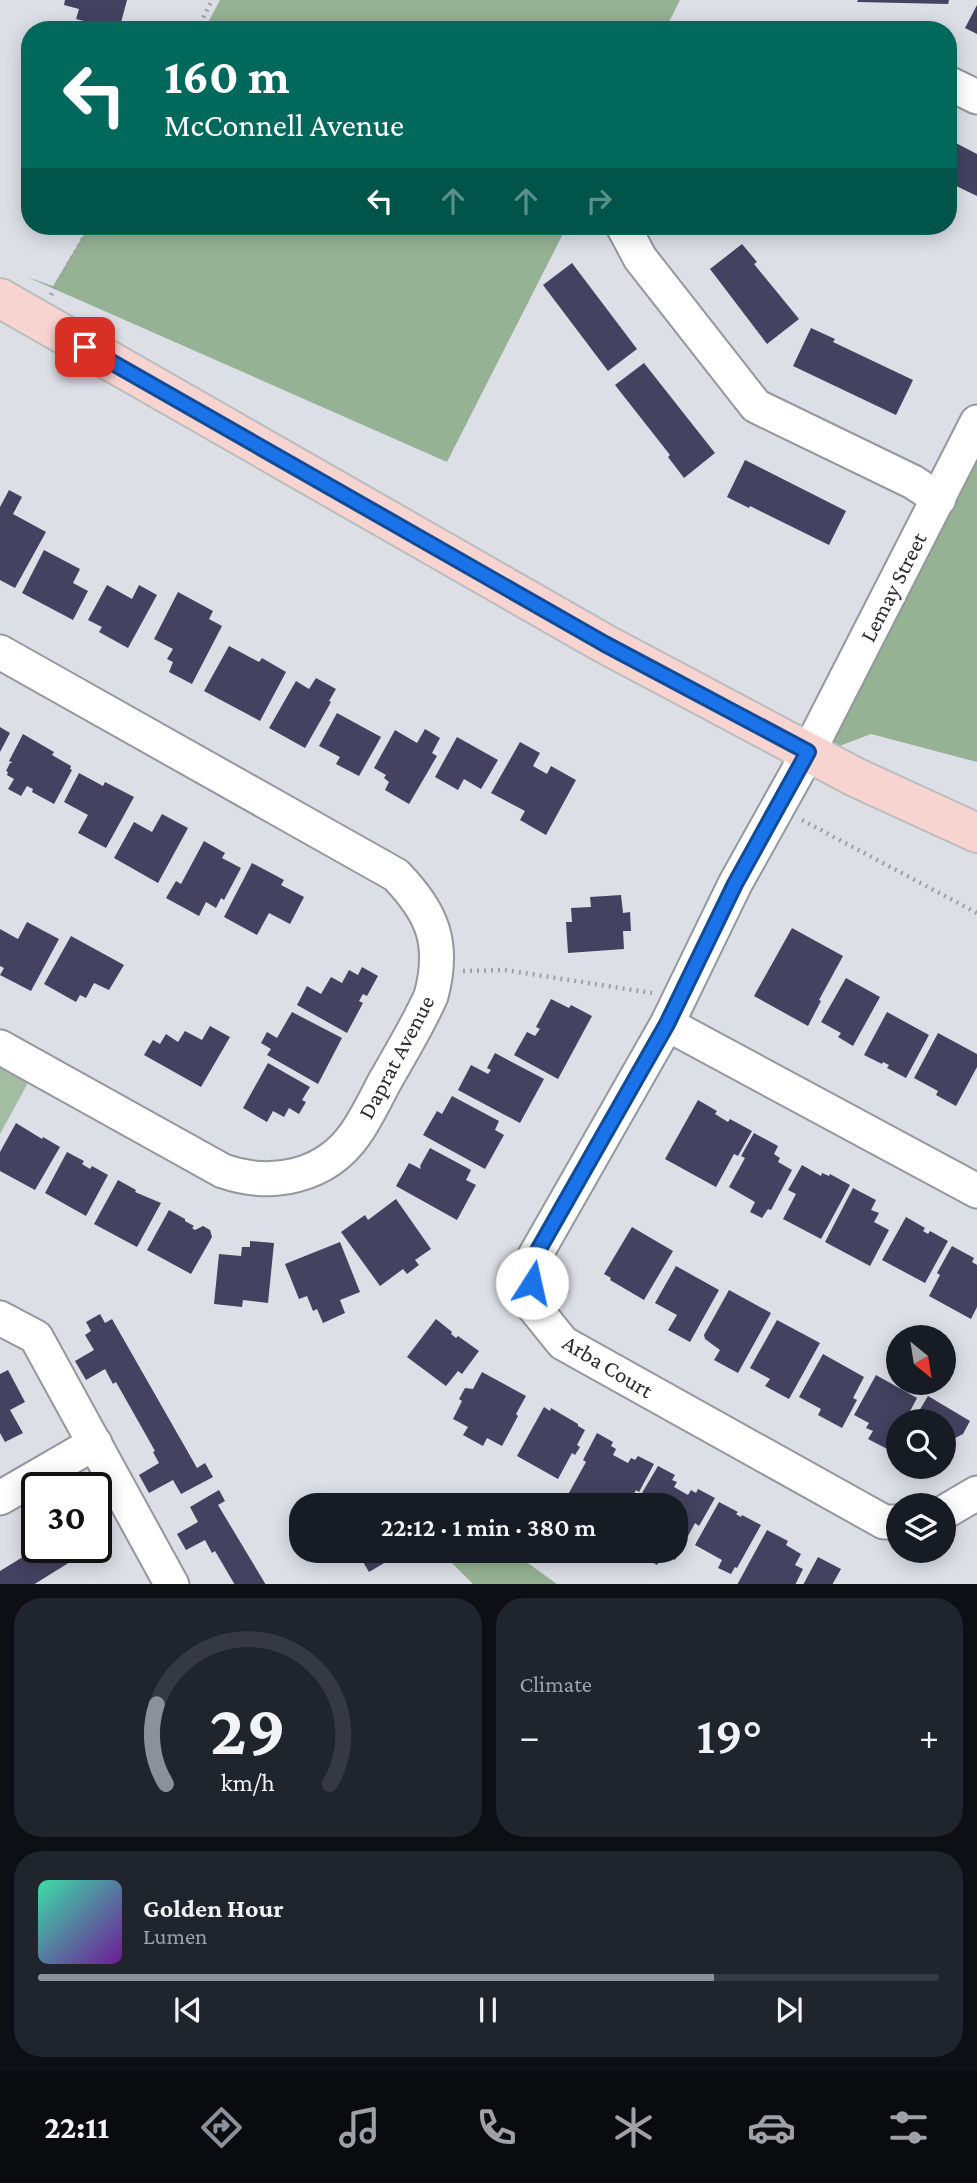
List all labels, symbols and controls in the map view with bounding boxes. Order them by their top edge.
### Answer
icon: left [49,49,140,140]
text: 160 m [164,49,290,104]
text: McConnell Avenue [164,107,404,143]
icon: left [361,182,399,220]
icon: ahead [434,182,472,220]
icon: ahead [507,182,545,220]
icon: right [580,182,618,220]
pin [55,317,115,377]
icon: arrive [66,328,104,366]
street label: Lemay Street [854,528,932,646]
street label: Daprat Avenue [353,991,439,1123]
position arrow [495,1246,569,1320]
north arrow [886,1325,956,1395]
map controls [886,1325,956,1563]
street label: Arba Court [558,1329,658,1403]
button: search [886,1409,956,1479]
speed limit sign: 30 [21,1472,112,1563]
button: layers [886,1493,956,1563]
text: 22:12 · 1 min · 380 m [381,1513,596,1542]
text: Climate [520,1671,592,1697]
text: 29 [209,1689,286,1770]
text: 19° [696,1706,762,1764]
text: − [520,1715,540,1757]
text: + [919,1715,939,1757]
text: km/h [221,1768,275,1795]
text: Golden Hour [143,1894,284,1923]
text: Lumen [143,1923,207,1949]
icon: previous [169,1991,207,2029]
icon: pause [469,1991,507,2029]
icon: next [770,1991,808,2029]
icon: directions [197,2103,246,2152]
icon: music [335,2103,384,2152]
icon: phone [472,2103,521,2152]
icon: climate [609,2103,658,2152]
icon: car [747,2103,796,2152]
icon: filters [884,2103,933,2152]
text: 22:11 [44,2109,109,2145]

